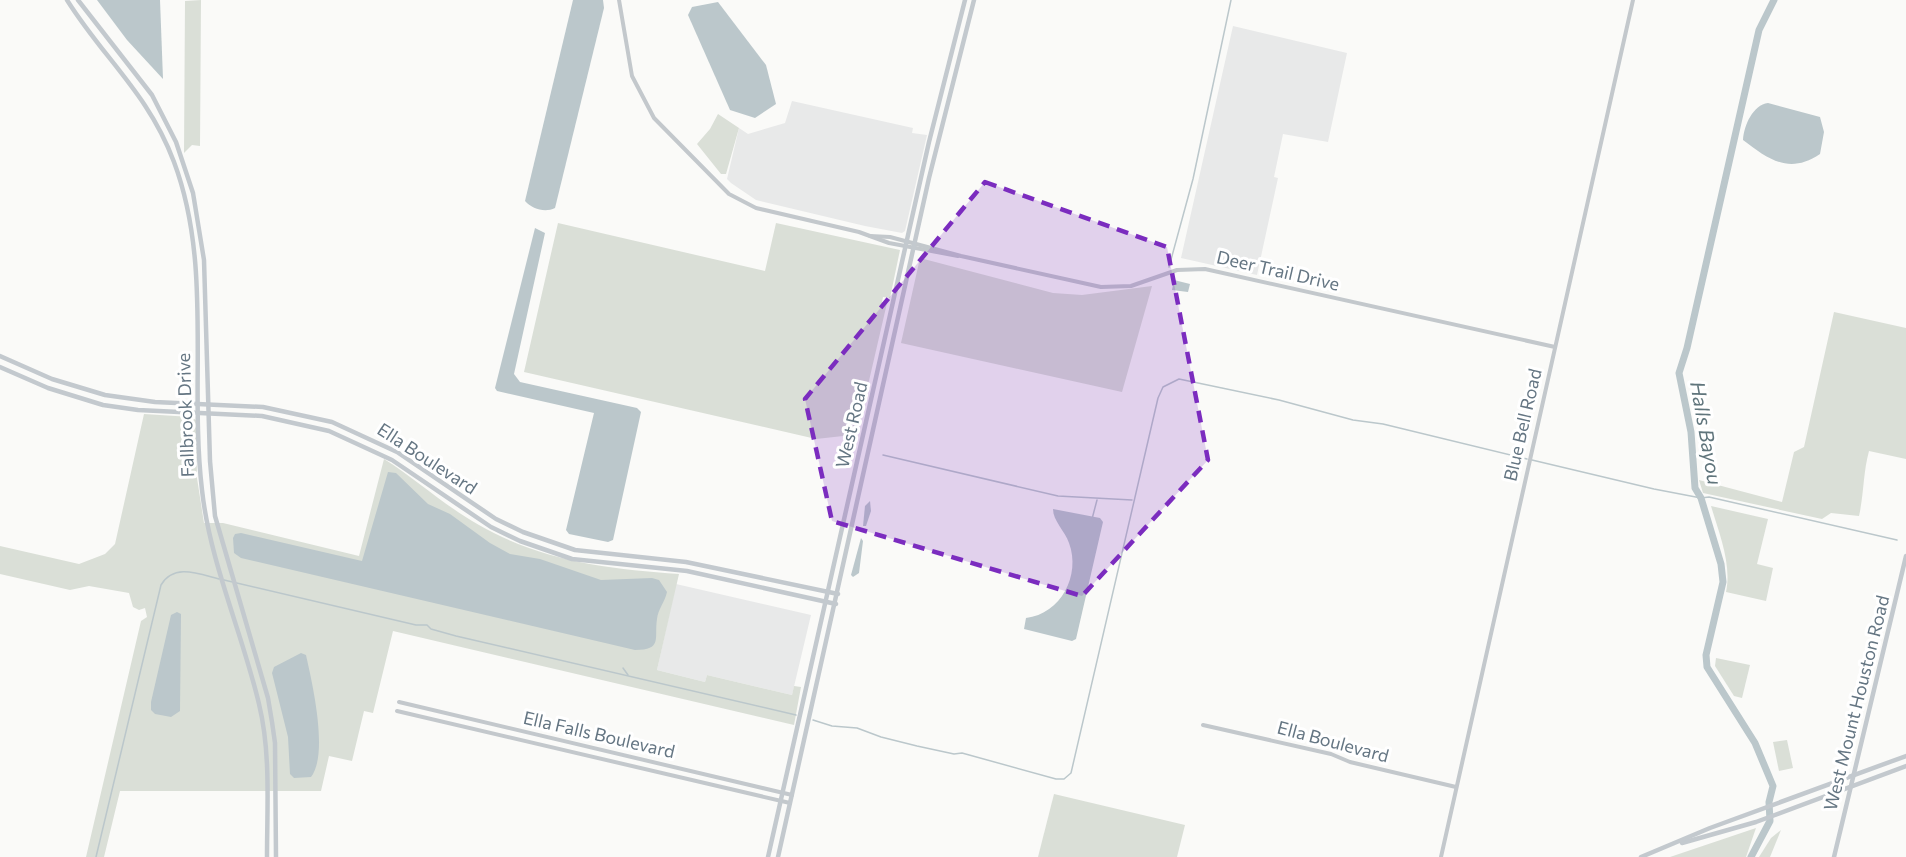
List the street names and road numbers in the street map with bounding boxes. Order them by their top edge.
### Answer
street label: Deer Trail Drive [1215,245,1342,295]
street label: Fallbrook Drive [172,353,198,478]
street label: Blue Bell Road [1498,366,1546,483]
street label: West Road [830,380,872,470]
street label: Ella Boulevard [373,418,482,499]
street label: West Mount Houston Road [1819,593,1893,813]
street label: Ella Falls Boulevard [521,706,677,762]
street label: Ella Boulevard [1275,716,1392,767]

